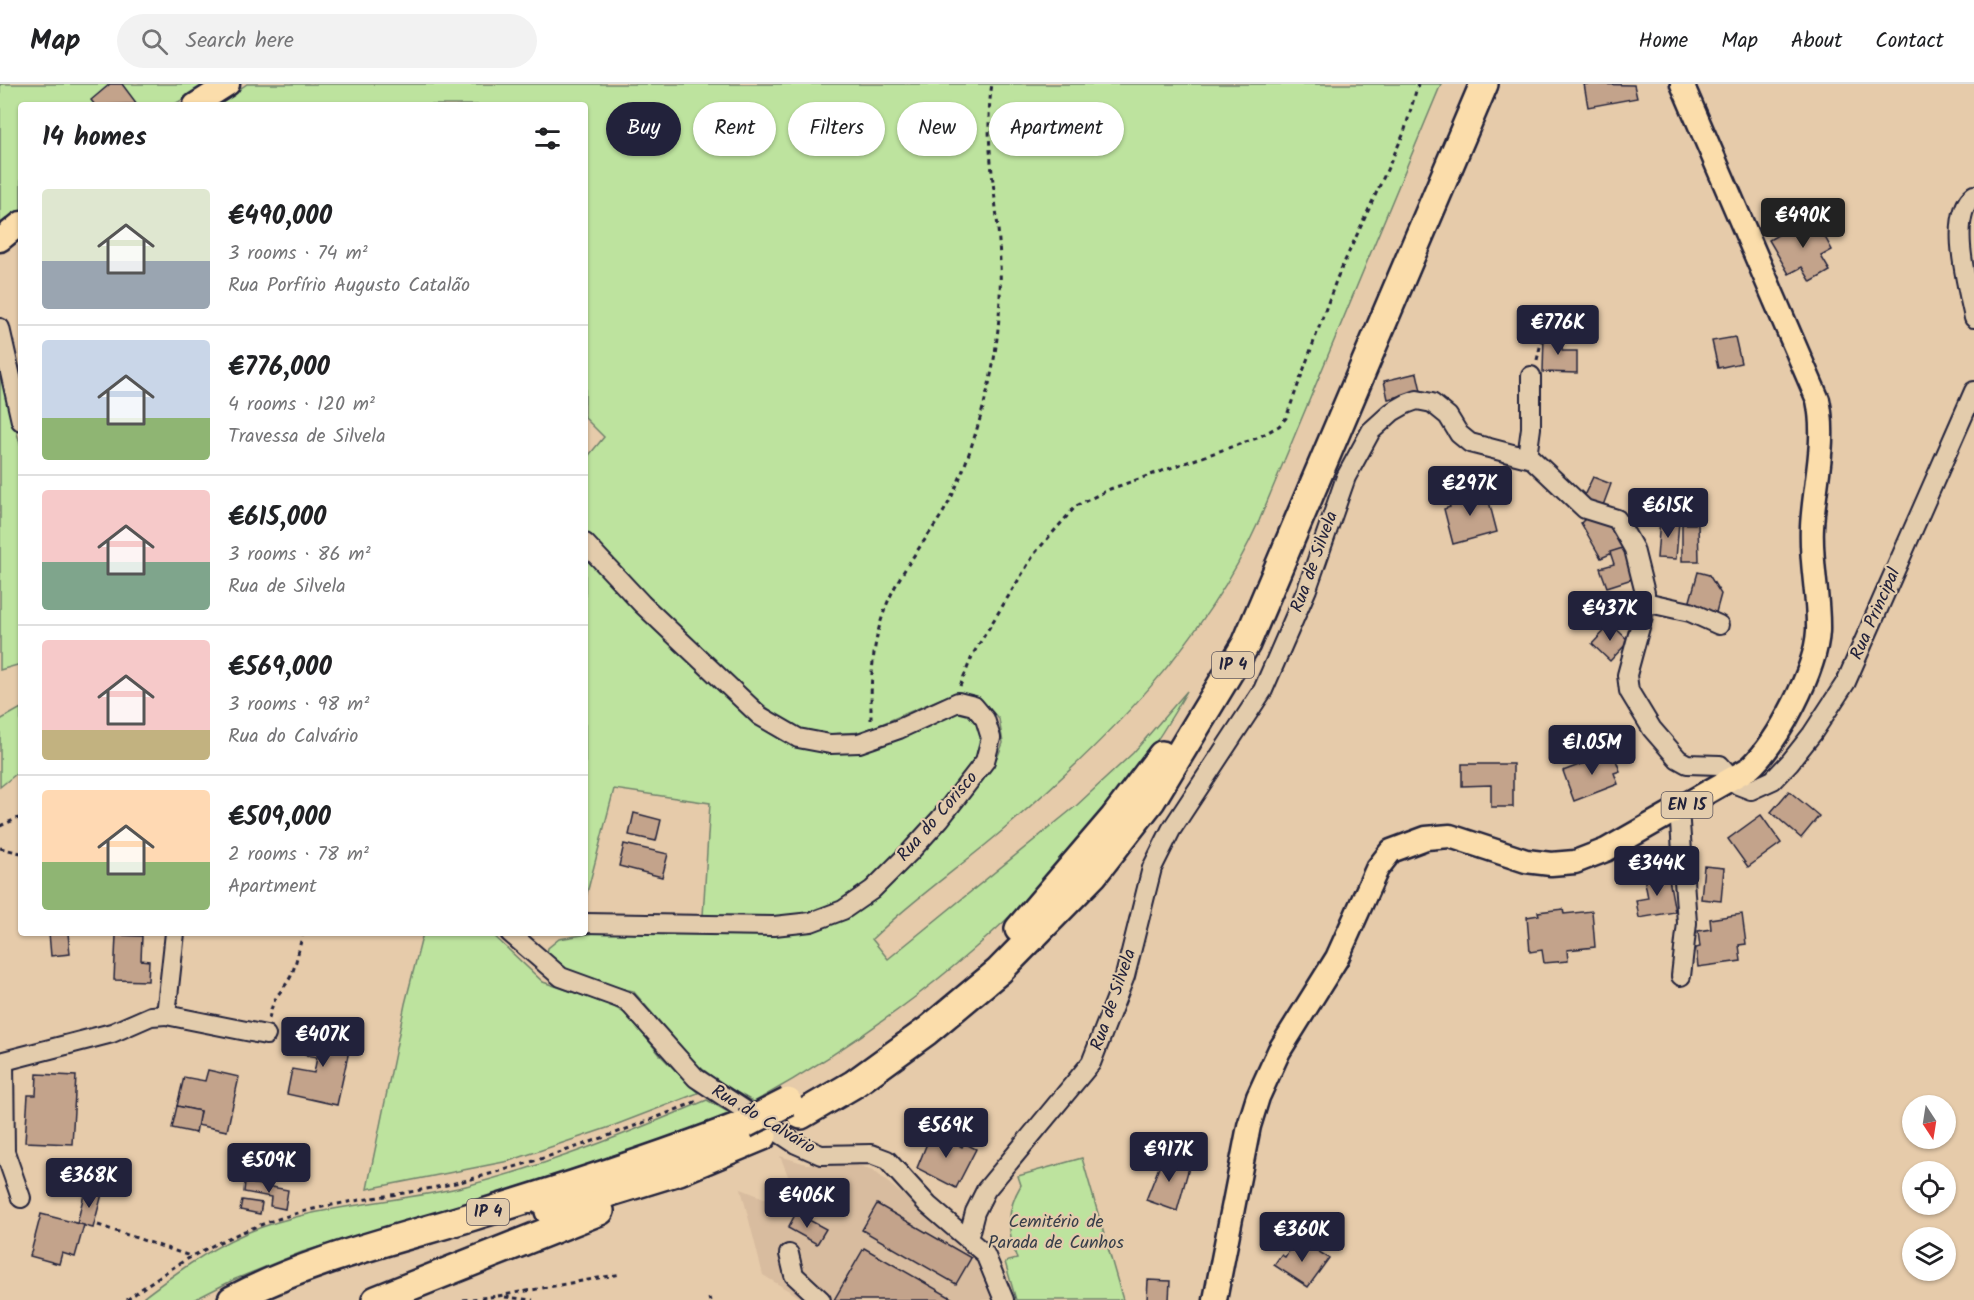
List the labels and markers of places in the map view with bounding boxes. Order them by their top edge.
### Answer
pin: €490K [1761,198,1845,249]
pin: €776K [1516,305,1600,356]
pin: €297K [1428,466,1512,517]
pin: €615K [1626,488,1710,539]
pin: €437K [1568,591,1652,642]
pin: €1.05M [1543,725,1641,776]
pin: €344K [1615,846,1699,897]
pin: €407K [281,1017,365,1068]
pin: €569K [904,1108,988,1159]
pin: €917K [1127,1132,1211,1183]
pin: €509K [227,1143,311,1194]
pin: €368K [47,1158,131,1209]
pin: €406K [765,1178,849,1229]
pin: €360K [1260,1212,1344,1263]

